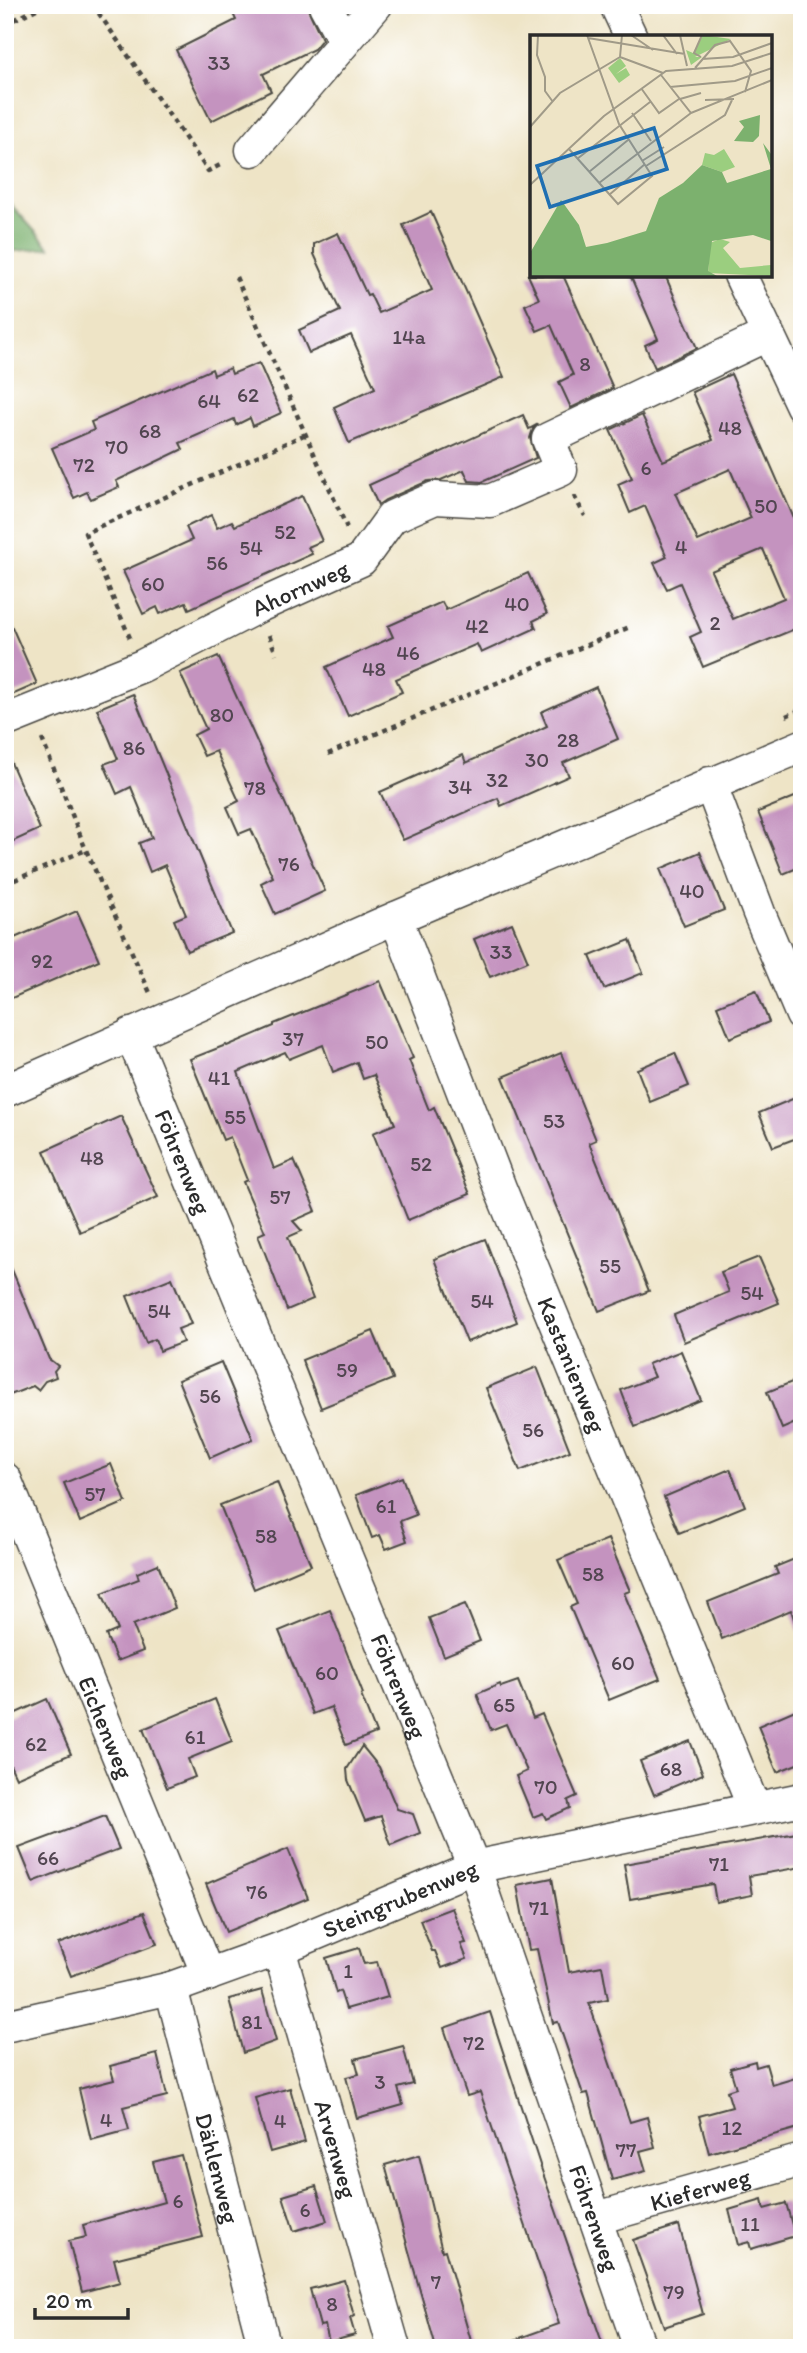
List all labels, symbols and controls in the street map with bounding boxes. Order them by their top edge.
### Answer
inset map [530,35,772,276]
house number: 33 [208,50,230,75]
house number: 14a [392,324,426,349]
house number: 8 [579,351,591,376]
house number: 62 [237,382,259,407]
house number: 64 [197,388,221,413]
house number: 48 [718,415,742,440]
house number: 68 [139,418,161,443]
house number: 70 [105,434,129,459]
house number: 72 [73,452,95,477]
house number: 6 [640,455,652,480]
house number: 50 [754,493,778,518]
house number: 52 [274,519,296,544]
house number: 4 [675,534,688,559]
house number: 54 [239,535,263,560]
house number: 56 [206,550,228,575]
street label: Ahornweg [247,553,354,622]
house number: 60 [141,571,165,596]
house number: 40 [504,591,530,616]
house number: 2 [709,610,721,635]
house number: 42 [465,613,489,638]
house number: 46 [396,640,420,665]
house number: 48 [362,656,386,681]
house number: 80 [210,702,234,727]
house number: 28 [557,727,579,752]
house number: 86 [123,735,145,760]
house number: 30 [525,747,549,772]
house number: 32 [486,767,508,792]
house number: 34 [448,774,472,799]
house number: 78 [244,775,266,800]
house number: 76 [278,851,300,876]
house number: 40 [679,878,705,903]
house number: 33 [490,939,512,964]
house number: 92 [31,948,53,973]
house number: 37 [282,1026,304,1051]
house number: 50 [365,1029,389,1054]
house number: 41 [208,1065,230,1090]
house number: 55 [224,1104,246,1129]
street label: Föhrenweg [149,1105,218,1219]
house number: 53 [543,1108,565,1133]
house number: 48 [80,1145,104,1170]
house number: 52 [410,1151,432,1176]
house number: 57 [269,1184,291,1209]
house number: 55 [599,1253,621,1278]
house number: 54 [740,1280,764,1305]
house number: 54 [470,1288,494,1313]
street label: Kastanienweg [532,1292,613,1437]
house number: 54 [147,1298,171,1323]
house number: 59 [336,1357,358,1382]
house number: 56 [199,1383,221,1408]
house number: 56 [522,1417,544,1442]
house number: 57 [84,1481,106,1506]
house number: 61 [376,1493,397,1518]
house number: 58 [255,1523,277,1548]
house number: 58 [582,1561,604,1586]
street label: Föhrenweg [365,1629,434,1743]
house number: 60 [611,1650,635,1675]
house number: 60 [315,1660,339,1685]
street label: Eichenweg [73,1672,141,1783]
house number: 65 [493,1692,515,1717]
house number: 61 [185,1724,206,1749]
house number: 62 [25,1731,47,1756]
house number: 68 [660,1756,682,1781]
house number: 70 [534,1774,558,1799]
house number: 66 [37,1845,59,1870]
house number: 71 [709,1851,729,1876]
street label: Steingrubenweg [318,1852,482,1944]
house number: 76 [246,1879,268,1904]
house number: 71 [529,1895,549,1920]
house number: 1 [343,1958,353,1983]
house number: 81 [241,2009,263,2034]
house number: 72 [463,2030,485,2055]
house number: 3 [374,2069,386,2094]
street label: Arvenweg [309,2096,365,2202]
house number: 4 [100,2107,113,2132]
house number: 4 [274,2108,287,2133]
street label: Dählenweg [190,2110,247,2227]
house number: 12 [722,2115,742,2140]
house number: 77 [616,2137,636,2162]
street label: Föhrenweg [563,2161,627,2276]
street label: Kieferweg [647,2161,754,2217]
house number: 6 [172,2188,184,2213]
house number: 6 [299,2197,311,2222]
house number: 11 [740,2211,760,2236]
house number: 7 [431,2269,441,2294]
scale bar [35,2276,128,2320]
house number: 79 [663,2279,685,2304]
text: 20 m [46,2288,93,2313]
house number: 8 [326,2291,338,2316]

